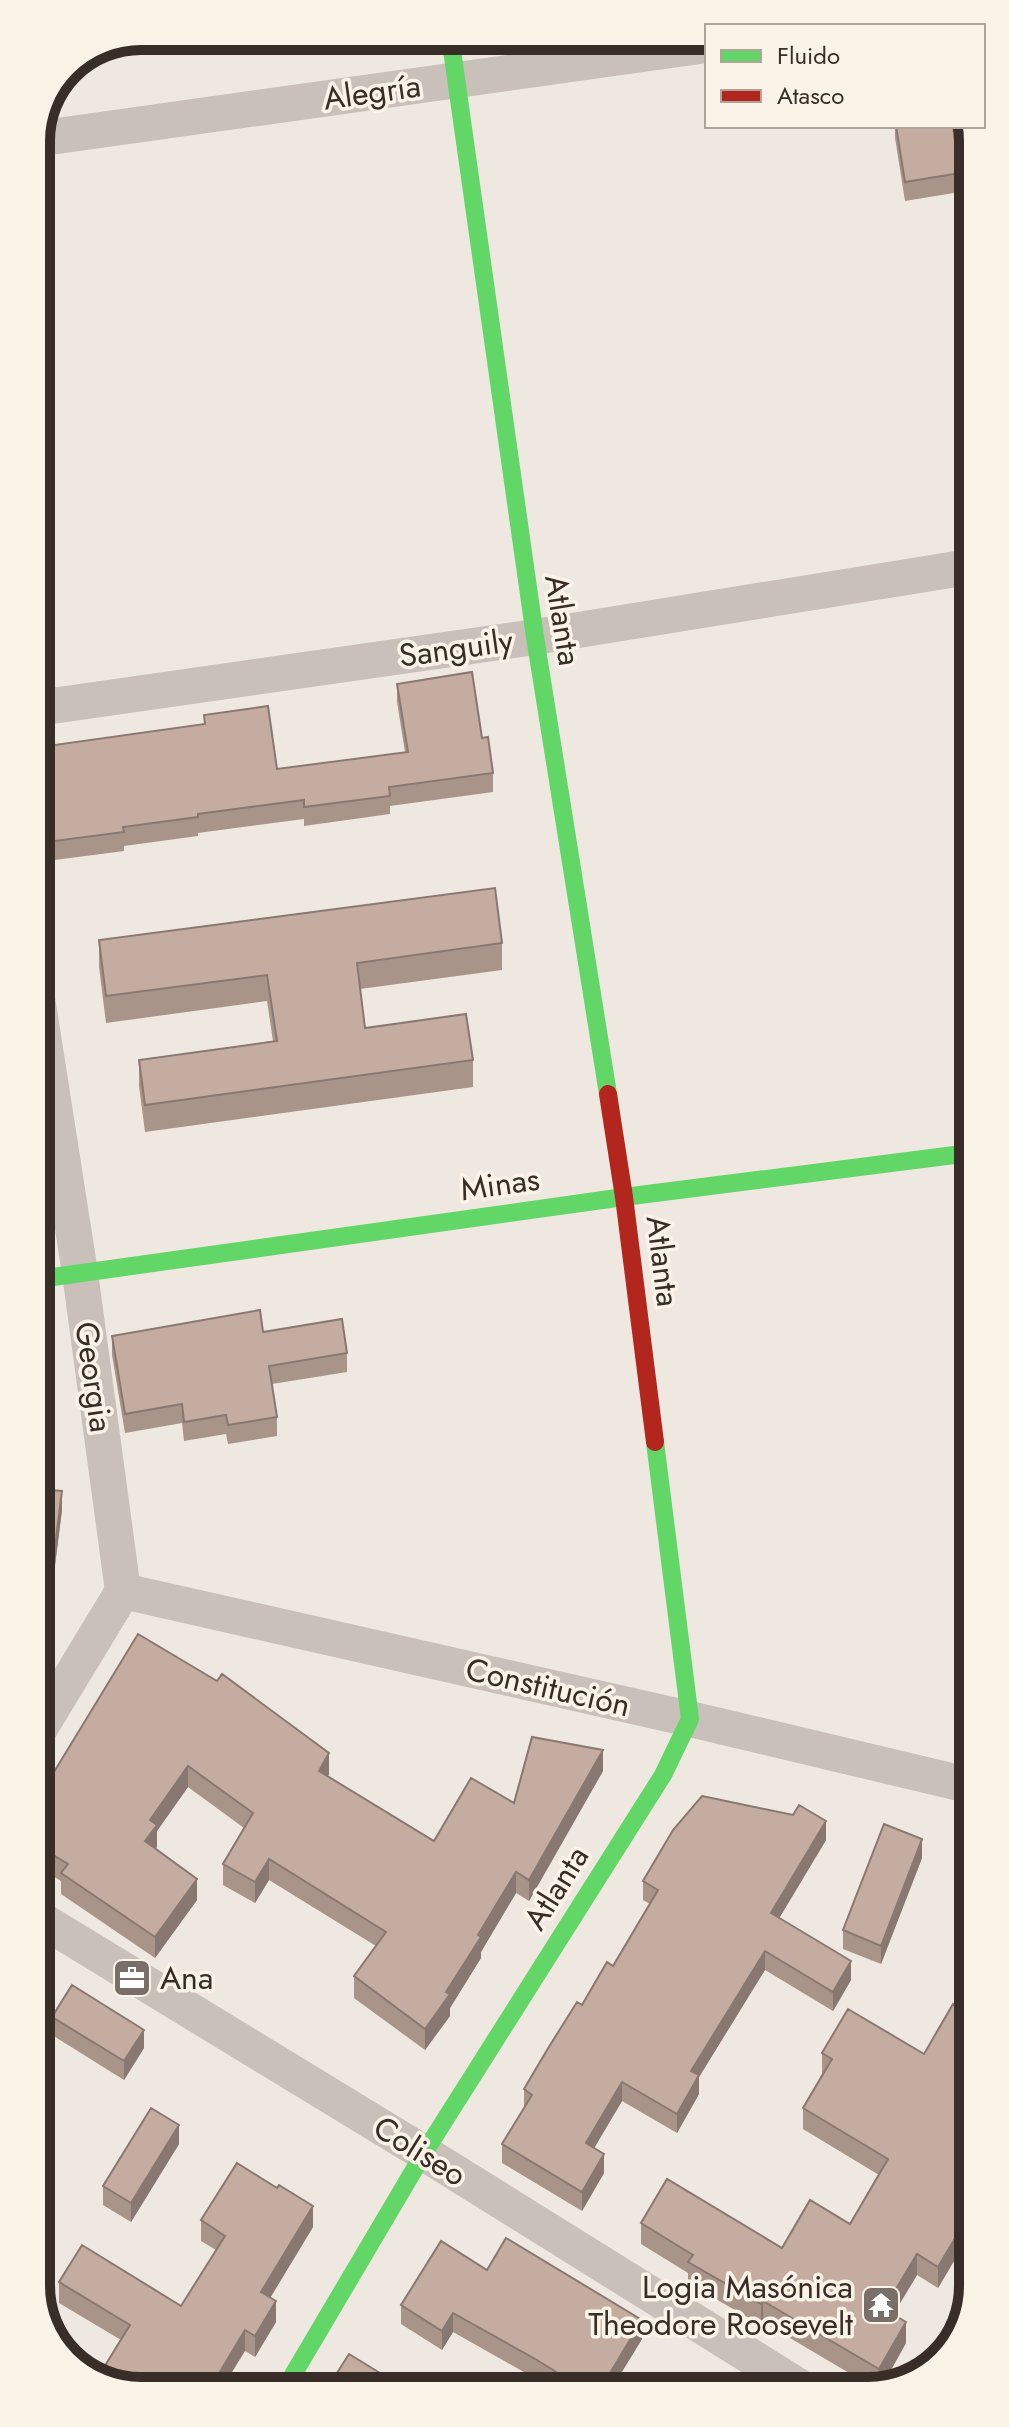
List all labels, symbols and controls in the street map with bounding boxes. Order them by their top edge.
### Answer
legend [705,24,985,128]
text: Fluido [777,38,840,73]
street label: Alegría [320,62,424,122]
text: Atasco [777,78,844,113]
street label: Atlanta [533,571,593,669]
street label: Sanguily [396,617,517,679]
street label: Minas [458,1156,542,1212]
street label: Atlanta [635,1213,691,1309]
street label: Georgia [63,1319,125,1435]
street label: Constitución [461,1646,635,1728]
street label: Atlanta [512,1837,600,1939]
place label: Ana [160,1955,213,2001]
office icon: Ana [111,1957,153,1999]
street label: Coliseo [365,2104,475,2198]
place label: Logia Masónica Theodore Roosevelt [588,2264,853,2347]
temple icon: Logia Masónica Theodore Roosevelt [860,2284,902,2326]

